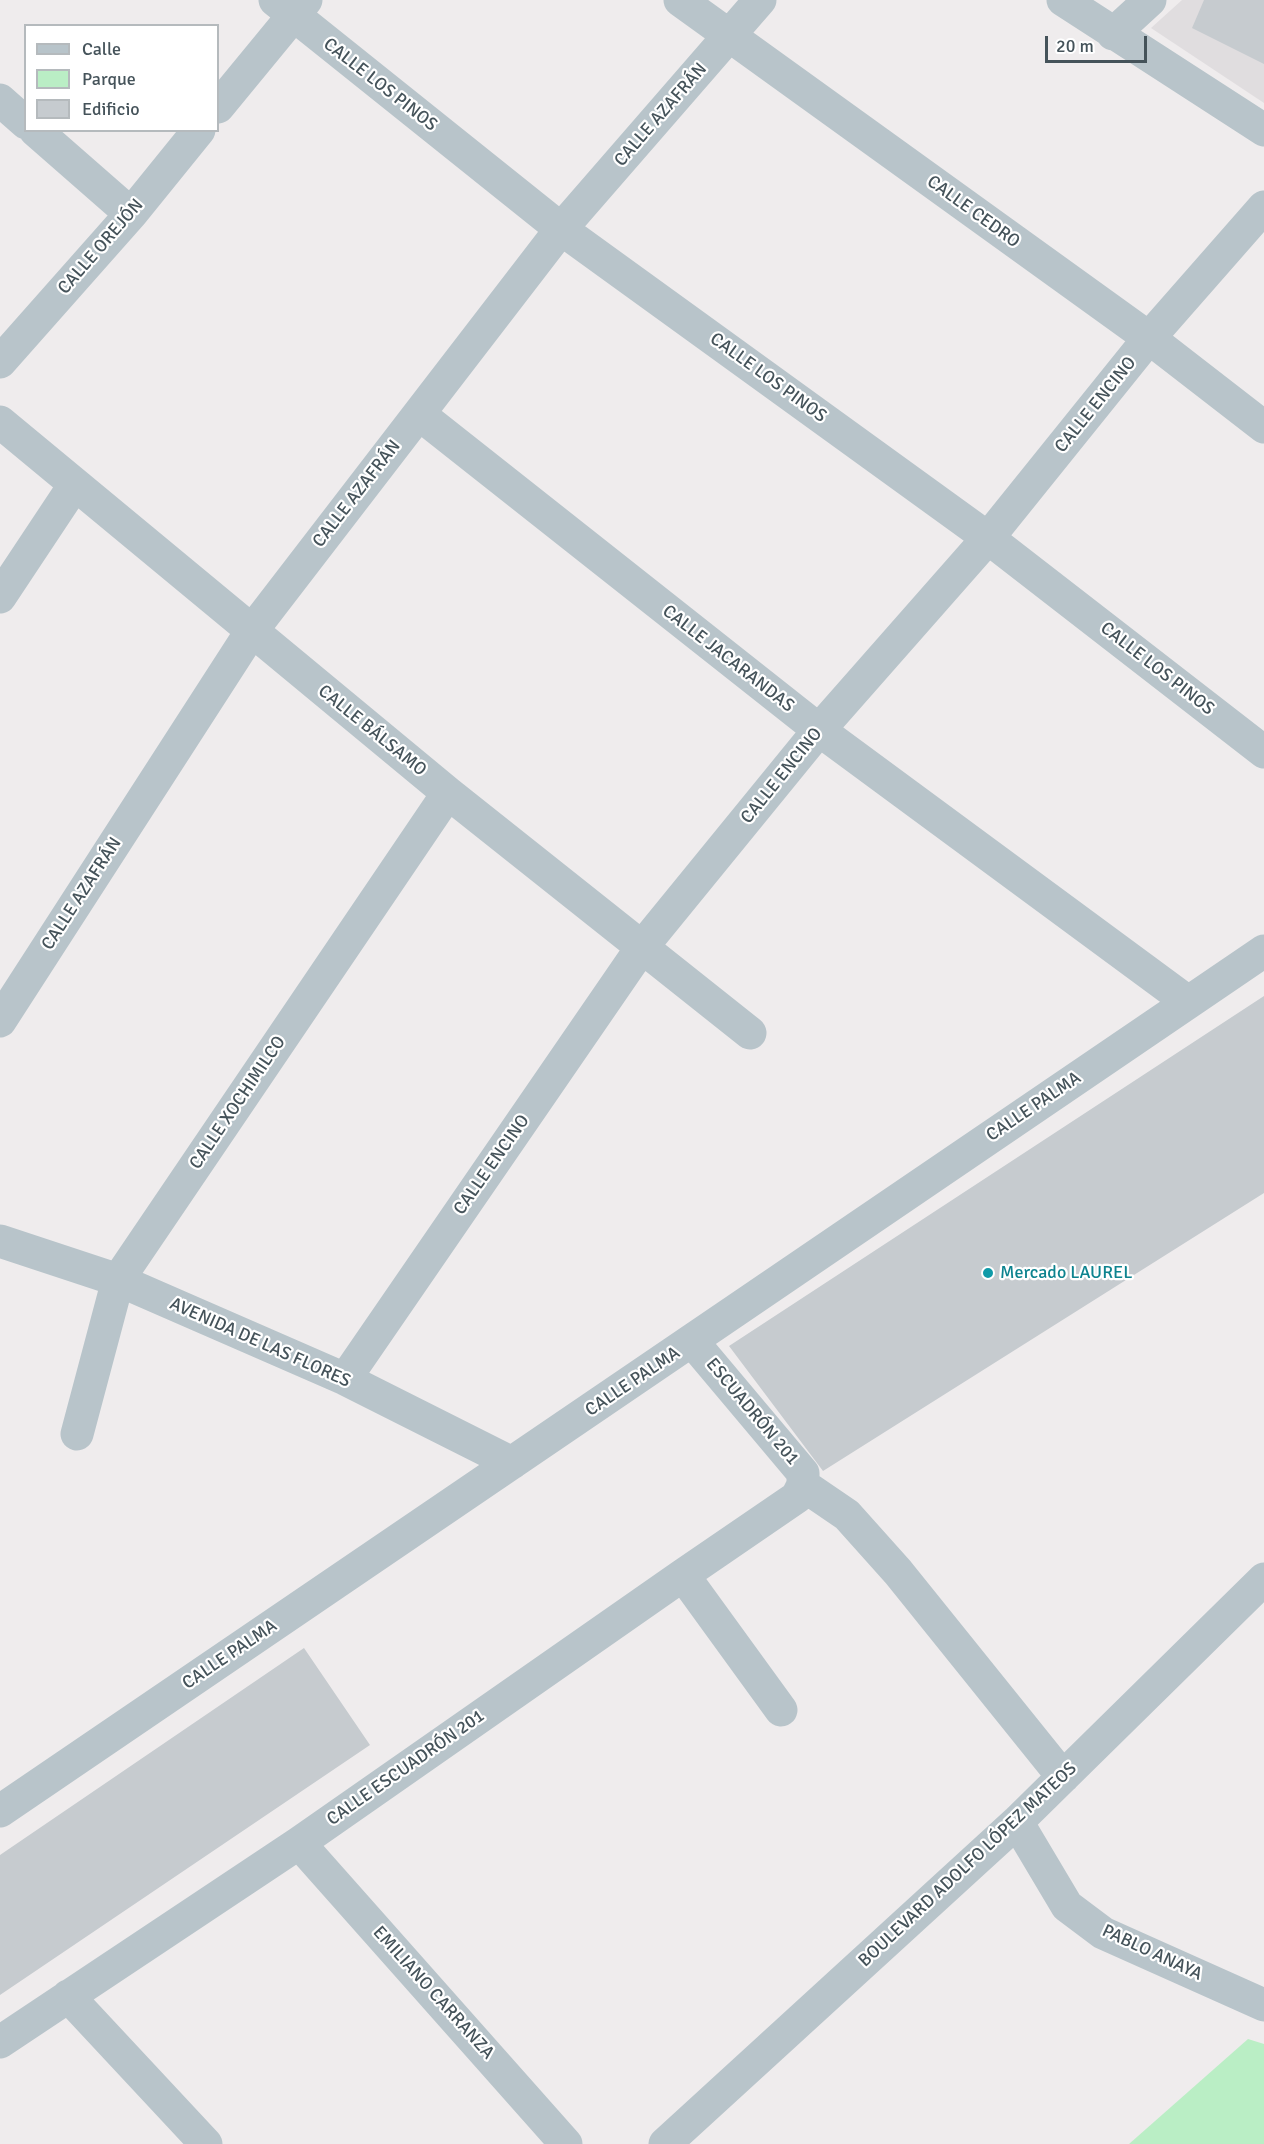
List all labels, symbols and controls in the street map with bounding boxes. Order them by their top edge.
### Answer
legend [24,24,219,132]
scale bar [1048,24,1150,62]
street label: CALLE LOS PINOS [319,34,441,136]
text: 20 m [1056,35,1094,57]
text: Calle [82,38,121,60]
street label: CALLE AZAFRÁN [610,59,712,171]
text: Parque [82,68,136,90]
text: Edificio [82,98,140,120]
street label: CALLE CEDRO [922,171,1024,253]
street label: CALLE OREJÓN [54,195,148,299]
street label: CALLE LOS PINOS [706,328,830,428]
street label: CALLE ENCINO [1051,353,1141,457]
street label: CALLE AZAFRÁN [308,436,406,552]
street label: CALLE JACARANDAS [658,601,798,717]
street label: CALLE LOS PINOS [1096,618,1218,720]
street label: CALLE BÁLSAMO [314,681,430,781]
street label: CALLE ENCINO [737,724,827,828]
street label: CALLE AZAFRÁN [38,834,126,954]
street label: CALLE XOCHIMILCO [185,1032,291,1174]
street label: CALLE PALMA [983,1067,1085,1147]
street label: CALLE ENCINO [450,1111,534,1219]
place label: Mercado LAUREL [1000,1262,1132,1284]
marker: Mercado LAUREL [981,1266,995,1280]
street label: AVENIDA DE LAS FLORES [166,1293,354,1393]
street label: CALLE PALMA [582,1342,684,1422]
street label: ESCUADRÓN 201 [701,1354,803,1470]
street label: CALLE PALMA [179,1615,281,1695]
street label: CALLE ESCUADRÓN 201 [323,1705,489,1831]
street label: BOULEVARD ADOLFO LÓPEZ MATEOS [854,1758,1082,1972]
street label: PABLO ANAYA [1098,1920,1206,1986]
street label: EMILIANO CARRANZA [368,1922,498,2064]

